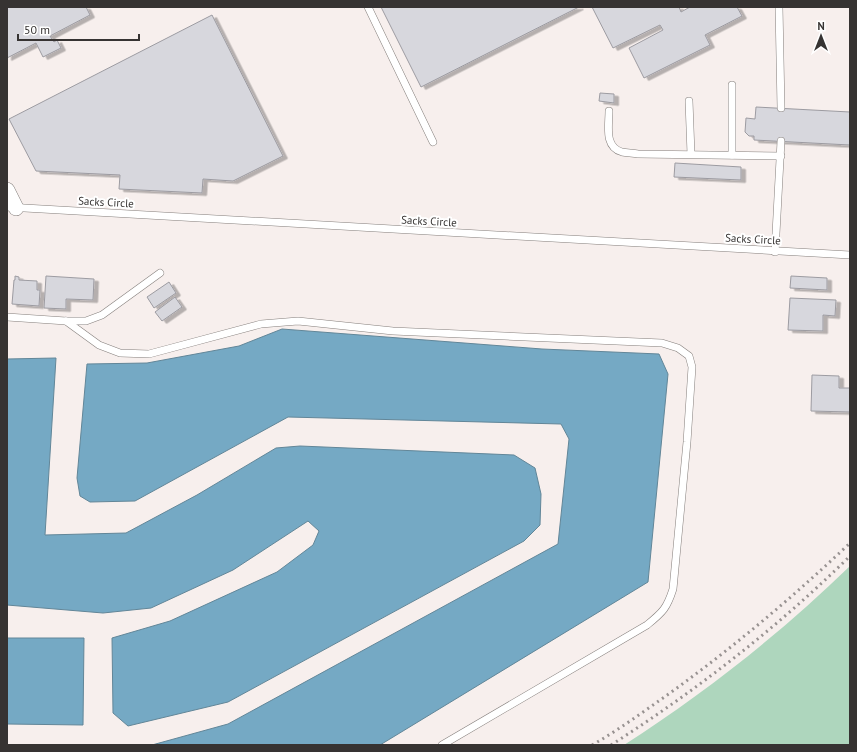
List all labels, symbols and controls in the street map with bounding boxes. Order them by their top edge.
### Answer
scale bar [18,16,139,42]
north arrow [801,16,841,56]
text: N [817,19,825,33]
text: 50 m [24,22,50,37]
street label: Sacks Circle [78,194,135,210]
street label: Sacks Circle [401,213,458,229]
street label: Sacks Circle [725,231,782,247]

